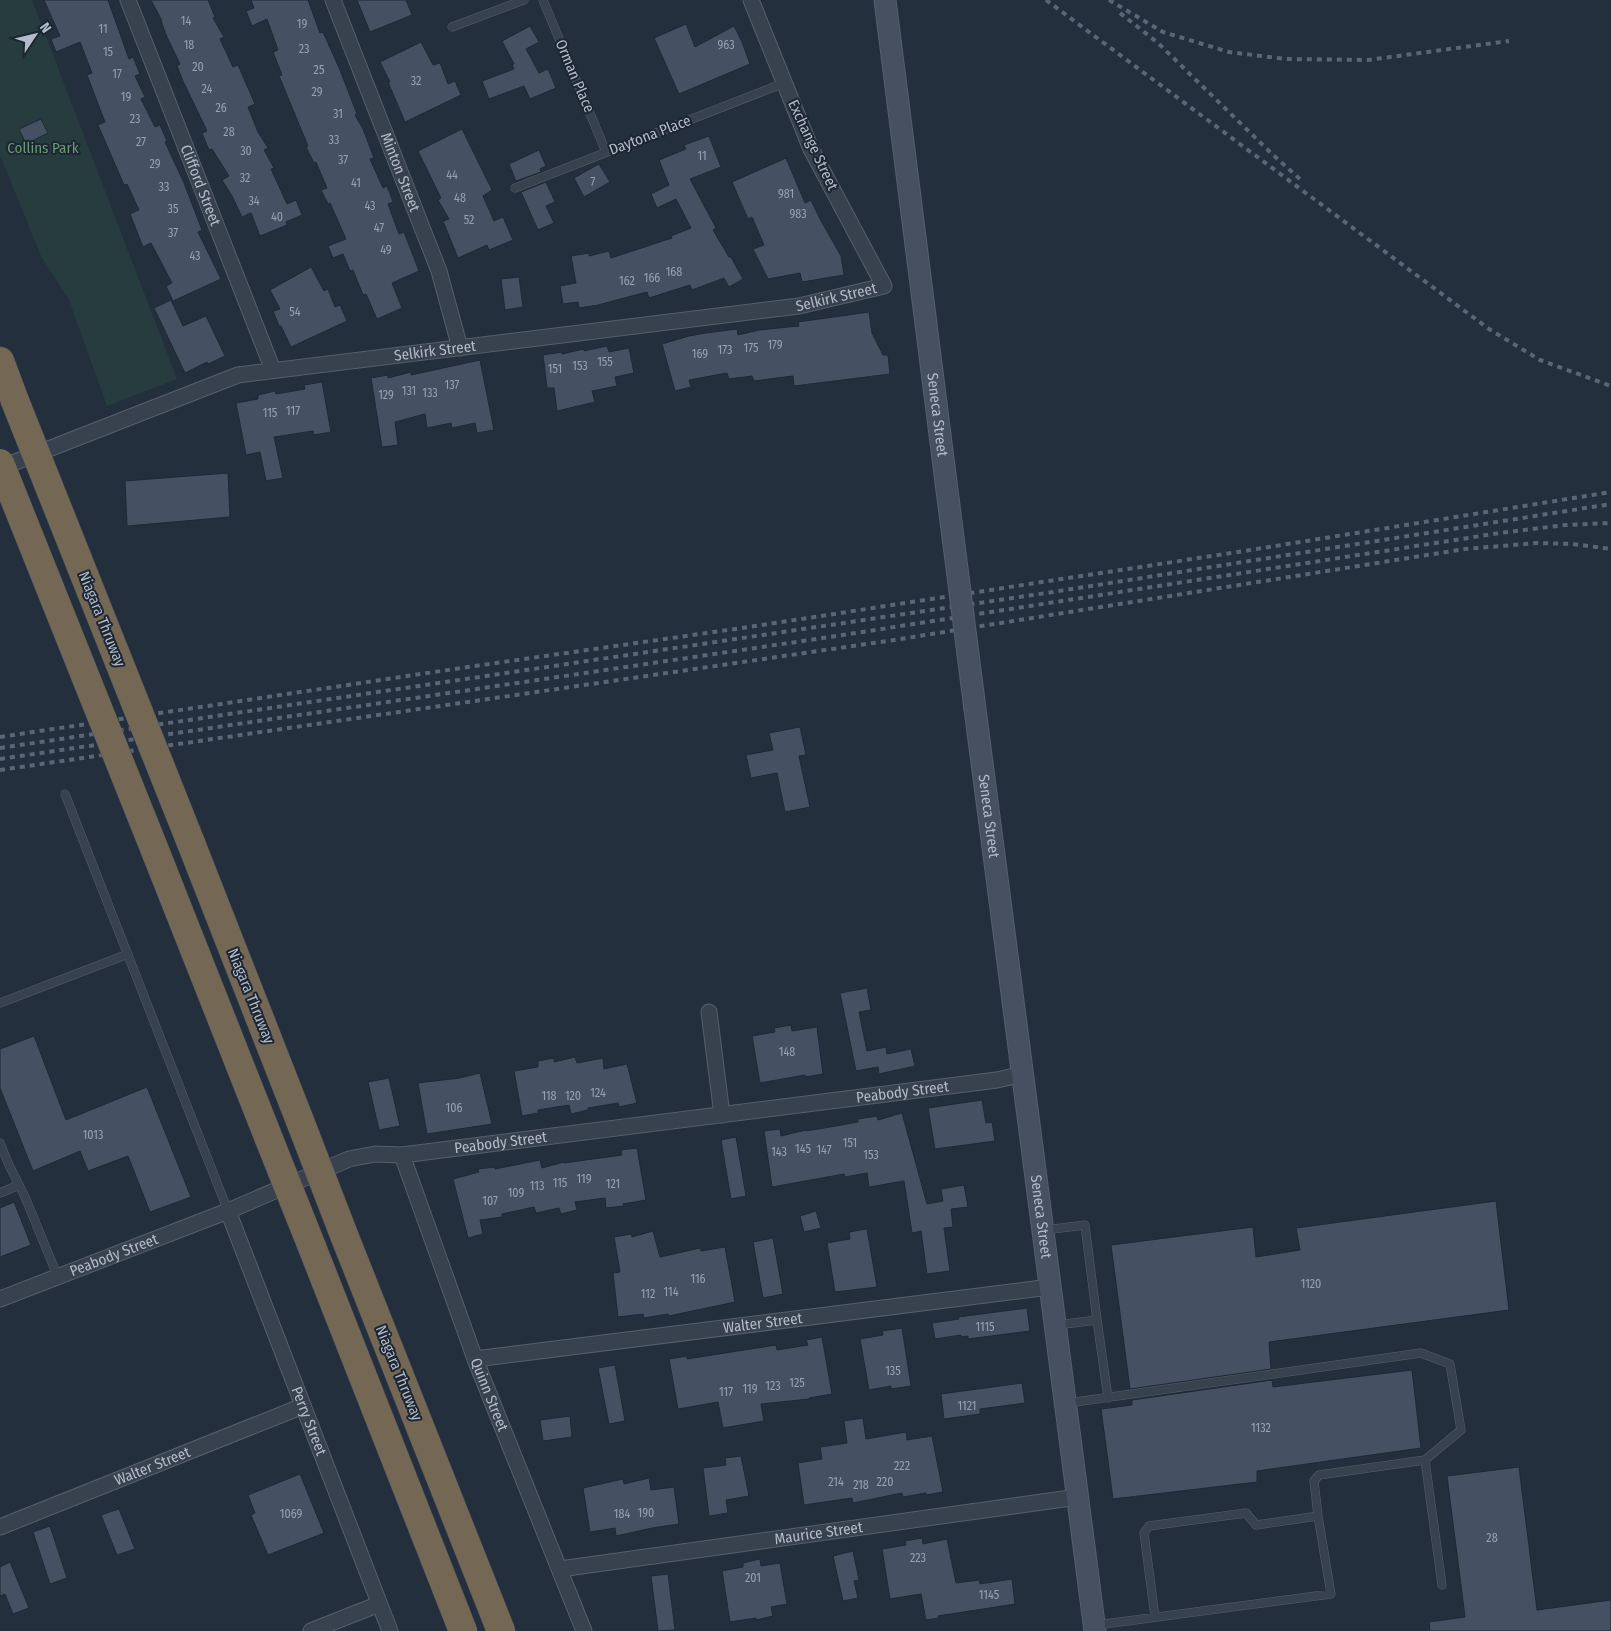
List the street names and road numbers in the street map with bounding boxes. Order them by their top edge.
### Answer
street label: Orman Place [552,37,598,115]
street label: Exchange Street [784,97,842,193]
street label: Daytona Place [607,111,693,159]
street label: Minton Street [377,130,424,214]
street label: Clifford Street [177,142,225,228]
street label: Selkirk Street [794,279,878,315]
street label: Selkirk Street [393,337,477,365]
street label: Seneca Street [923,372,952,458]
street label: Niagara Thruway [75,569,129,670]
street label: Seneca Street [975,773,1003,859]
street label: Niagara Thruway [224,946,278,1047]
street label: Peabody Street [855,1077,950,1107]
street label: Peabody Street [453,1128,548,1157]
street label: Seneca Street [1027,1174,1055,1260]
street label: Peabody Street [67,1230,161,1280]
street label: Walter Street [722,1309,804,1337]
street label: Niagara Thruway [372,1323,426,1424]
street label: Quinn Street [467,1355,512,1434]
street label: Perry Street [288,1384,330,1458]
street label: Walter Street [112,1443,193,1489]
street label: Maurice Street [773,1518,864,1548]

